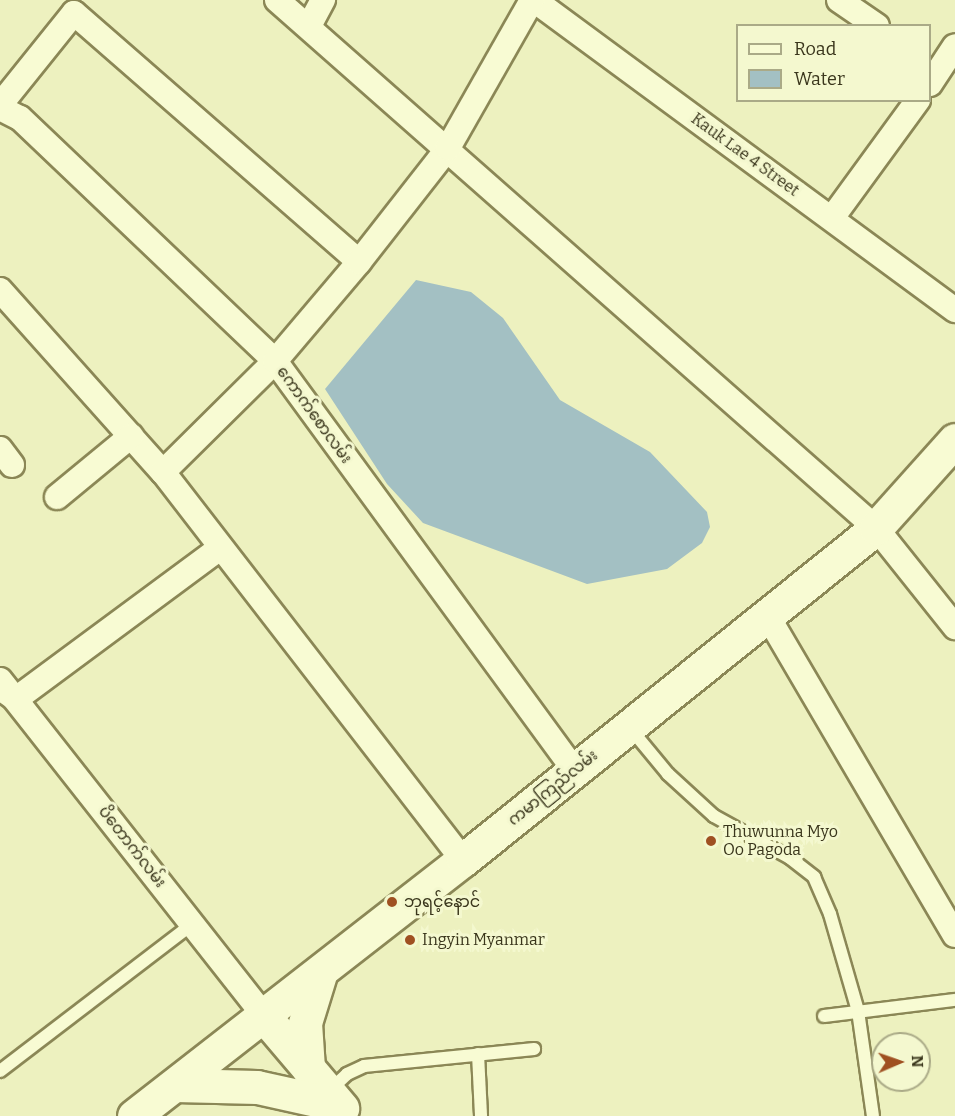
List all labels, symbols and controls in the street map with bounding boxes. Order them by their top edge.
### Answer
legend [736,24,931,102]
text: Road [794,38,836,60]
text: Water [794,68,845,90]
street label: Kauk Lae 4 Street [687,109,803,201]
street label: ကောက်စောလမ်း [272,363,356,467]
street label: ကမာကြည်လမ်း [504,746,602,830]
street label: ပိတောက်လမ်း [94,802,170,892]
place label: Thuwunna Myo Oo Pagoda [723,822,838,860]
marker: Thuwunna Myo Oo Pagoda [704,834,718,848]
place label: ဘုရင့်နောင် [404,892,480,912]
marker: ဘုရင့်နောင် [385,895,399,909]
place label: Ingyin Myanmar [422,930,545,950]
marker: Ingyin Myanmar [403,933,417,947]
north arrow [871,1032,931,1092]
text: N [908,1055,927,1068]

